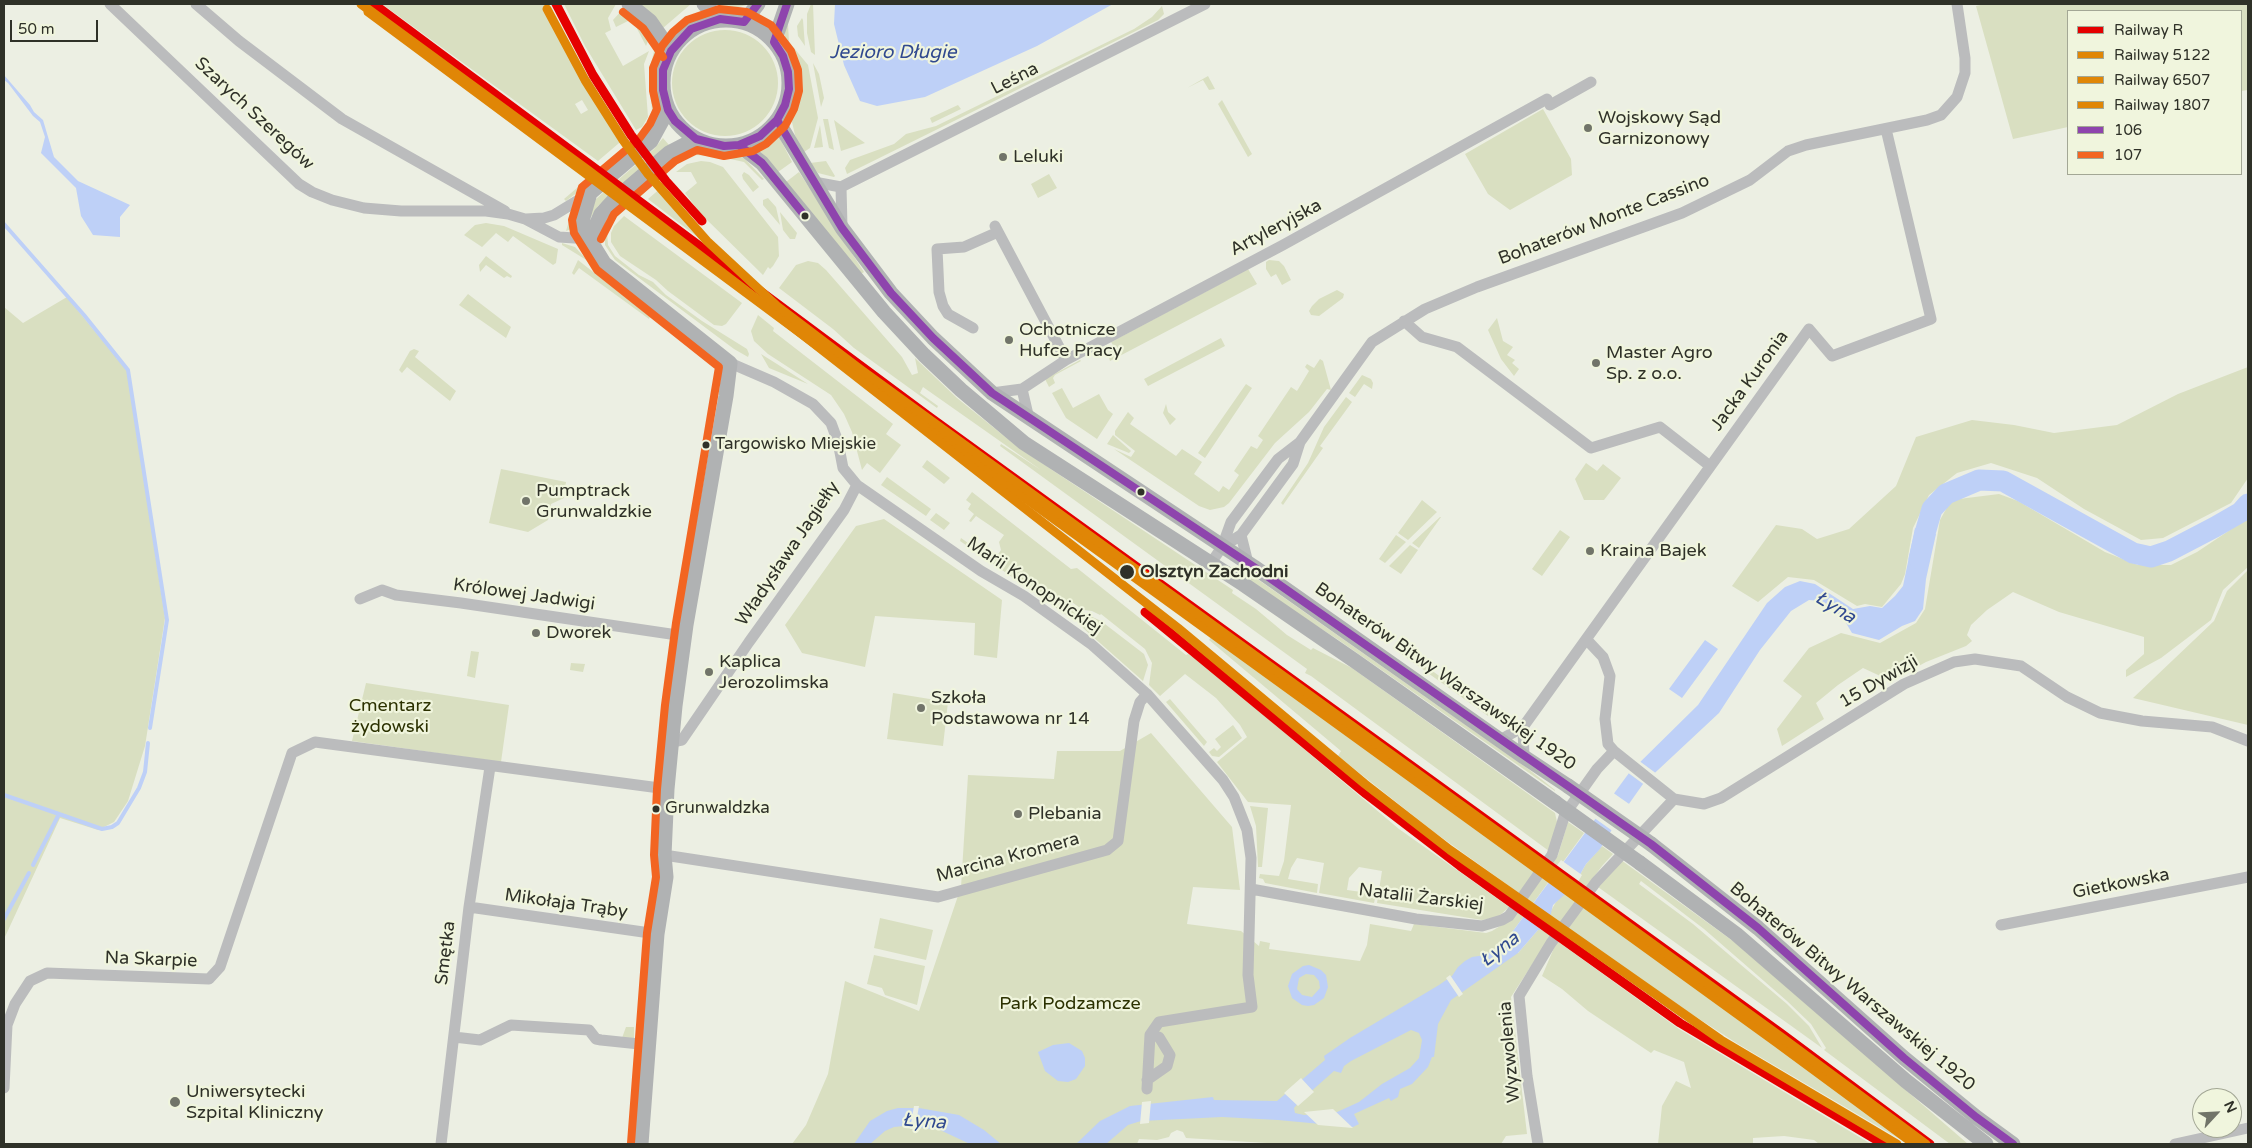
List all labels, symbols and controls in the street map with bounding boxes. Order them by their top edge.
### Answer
scale bar [12,10,100,42]
legend [2067,10,2242,175]
text: 50 m [18,20,55,38]
text: Railway R [2114,21,2183,39]
water label: Jezioro Długie [829,42,957,64]
text: Railway 5122 [2114,46,2210,64]
street label: Szarych Szeregów [190,53,318,175]
street label: Leśna [988,58,1042,100]
text: Railway 6507 [2114,71,2210,89]
text: Railway 1807 [2114,96,2210,114]
place label: Wojskowy Sąd Garnizonowy [1598,107,1721,150]
text: 106 [2114,121,2142,139]
marker: Wojskowy Sąd Garnizonowy [1582,122,1594,134]
place label: Leluki [1013,146,1063,168]
text: 107 [2114,146,2142,164]
marker: Leluki [997,151,1009,163]
street label: Bohaterów Monte Cassino [1495,170,1713,270]
street label: Artyleryjska [1226,195,1326,261]
unlabelled marker [800,211,810,221]
place label: Ochotnicze Hufce Pracy [1019,319,1122,362]
street label: Jacka Kuronia [1706,327,1794,435]
marker: Ochotnicze Hufce Pracy [1003,334,1015,346]
place label: Master Agro Sp. z o.o. [1606,342,1713,384]
marker: Master Agro Sp. z o.o. [1590,357,1602,369]
place label: Targowisko Miejskie [715,435,876,455]
marker: Targowisko Miejskie [701,440,711,450]
street label: Władysława Jagiełły [732,478,844,630]
place label: Pumptrack Grunwaldzkie [536,480,652,522]
unlabelled marker [1136,487,1146,497]
marker: Pumptrack Grunwaldzkie [520,495,532,507]
street label: Marii Konopnickiej [962,533,1106,639]
place label: Kraina Bajek [1600,540,1706,562]
marker: Kraina Bajek [1584,545,1596,557]
place label: Olsztyn Zachodni [1140,561,1289,583]
marker: Olsztyn Zachodni [1118,563,1136,581]
street label: Królowej Jadwigi [452,574,596,616]
street label: Bohaterów Bitwy Warszawskiej 1920 [1310,578,1580,776]
water label: Łyna [1811,587,1859,629]
place label: Dworek [546,622,611,644]
marker: Dworek [530,627,542,639]
place label: Kaplica Jerozolimska [719,651,829,694]
street label: 15 Dywizji [1836,651,1922,713]
marker: Kaplica Jerozolimska [703,666,715,678]
place label: Szkoła Podstawowa nr 14 [931,687,1090,730]
park label: Cmentarz żydowski [349,695,431,738]
marker: Szkoła Podstawowa nr 14 [915,702,927,714]
place label: Grunwaldzka [665,799,770,819]
place label: Plebania [1028,803,1102,825]
marker: Grunwaldzka [651,804,661,814]
marker: Plebania [1012,808,1024,820]
street label: Marcina Kromera [934,829,1082,887]
street label: Gietkowska [2071,864,2171,904]
street label: Bohaterów Bitwy Warszawskiej 1920 [1725,878,1979,1096]
street label: Natalii Żarskiej [1357,880,1485,916]
street label: Mikołaja Trąby [503,885,629,923]
street label: Smętka [431,920,461,986]
water label: Łyna [1476,928,1524,972]
street label: Na Skarpie [104,948,198,972]
park label: Park Podzamcze [999,993,1141,1015]
street label: Wyzwolenia [1495,1000,1525,1104]
place label: Uniwersytecki Szpital Kliniczny [186,1081,324,1124]
north arrow [2192,1088,2242,1138]
marker: Uniwersytecki Szpital Kliniczny [168,1095,182,1109]
text: N [2220,1098,2240,1116]
water label: Łyna [902,1109,946,1135]

